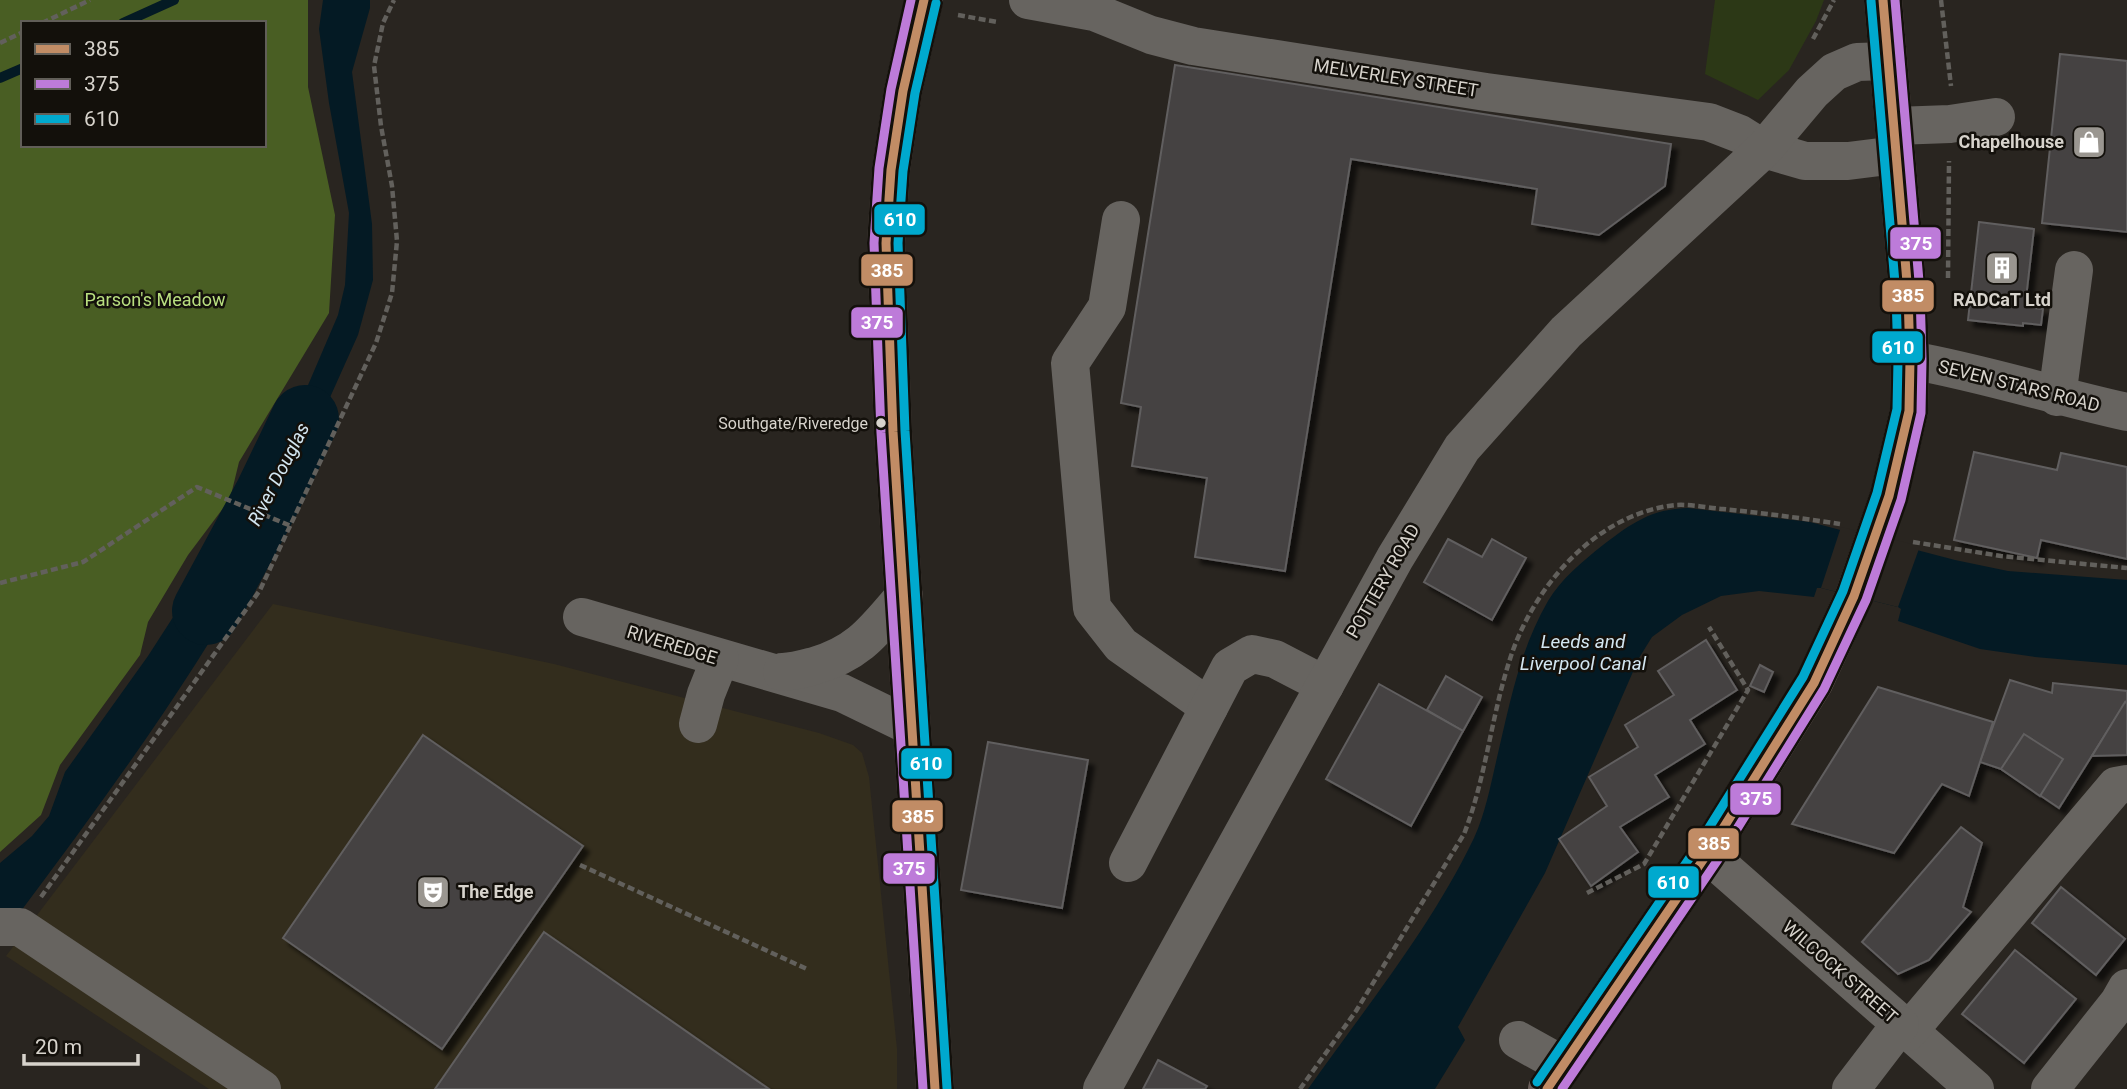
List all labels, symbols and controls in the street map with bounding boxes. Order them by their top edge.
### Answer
legend [21,21,266,147]
text: 385 [84,37,119,61]
street label: MELVERLEY STREET [1312,54,1480,101]
text: 375 [84,72,119,96]
text: 610 [84,107,119,131]
shop icon: Chapelhouse [2070,123,2108,161]
place label: Chapelhouse [1959,131,2064,152]
line badge: 610 [873,203,926,236]
text: 610 [884,208,916,231]
line badge: 375 [1889,226,1942,260]
text: 375 [1900,232,1932,255]
building icon: RADCaT Ltd [1983,249,2021,287]
line badge: 385 [860,253,914,287]
text: 385 [871,259,903,282]
line badge: 385 [1881,279,1935,313]
text: 385 [1892,284,1924,307]
park label: Parson's Meadow [85,289,226,310]
place label: RADCaT Ltd [1953,289,2051,310]
line badge: 375 [850,306,904,339]
text: 375 [861,311,893,334]
line badge: 610 [1871,330,1924,364]
text: 610 [1882,336,1914,359]
street label: SEVEN STARS ROAD [1936,355,2102,416]
place label: Southgate/Riveredge [718,414,868,433]
marker: Southgate/Riveredge [874,416,888,430]
water label: River Douglas [243,419,314,530]
street label: POTTERY ROAD [1341,520,1424,641]
street label: RIVEREDGE [624,621,720,668]
water label: Leeds and Liverpool Canal [1520,630,1647,675]
line badge: 610 [900,747,953,780]
text: 610 [910,752,942,775]
line badge: 375 [1729,782,1782,816]
text: 375 [1740,787,1772,810]
line badge: 385 [891,799,944,833]
text: 385 [902,805,934,828]
line badge: 385 [1687,827,1740,860]
text: 385 [1698,832,1730,855]
line badge: 375 [882,852,936,885]
text: 375 [893,857,925,880]
line badge: 610 [1647,865,1700,899]
text: 610 [1657,871,1689,894]
theatre icon: The Edge [414,873,452,911]
place label: The Edge [458,881,534,902]
street label: WILCOCK STREET [1779,916,1902,1027]
scale bar [24,1023,138,1066]
text: 20 m [35,1035,82,1059]

